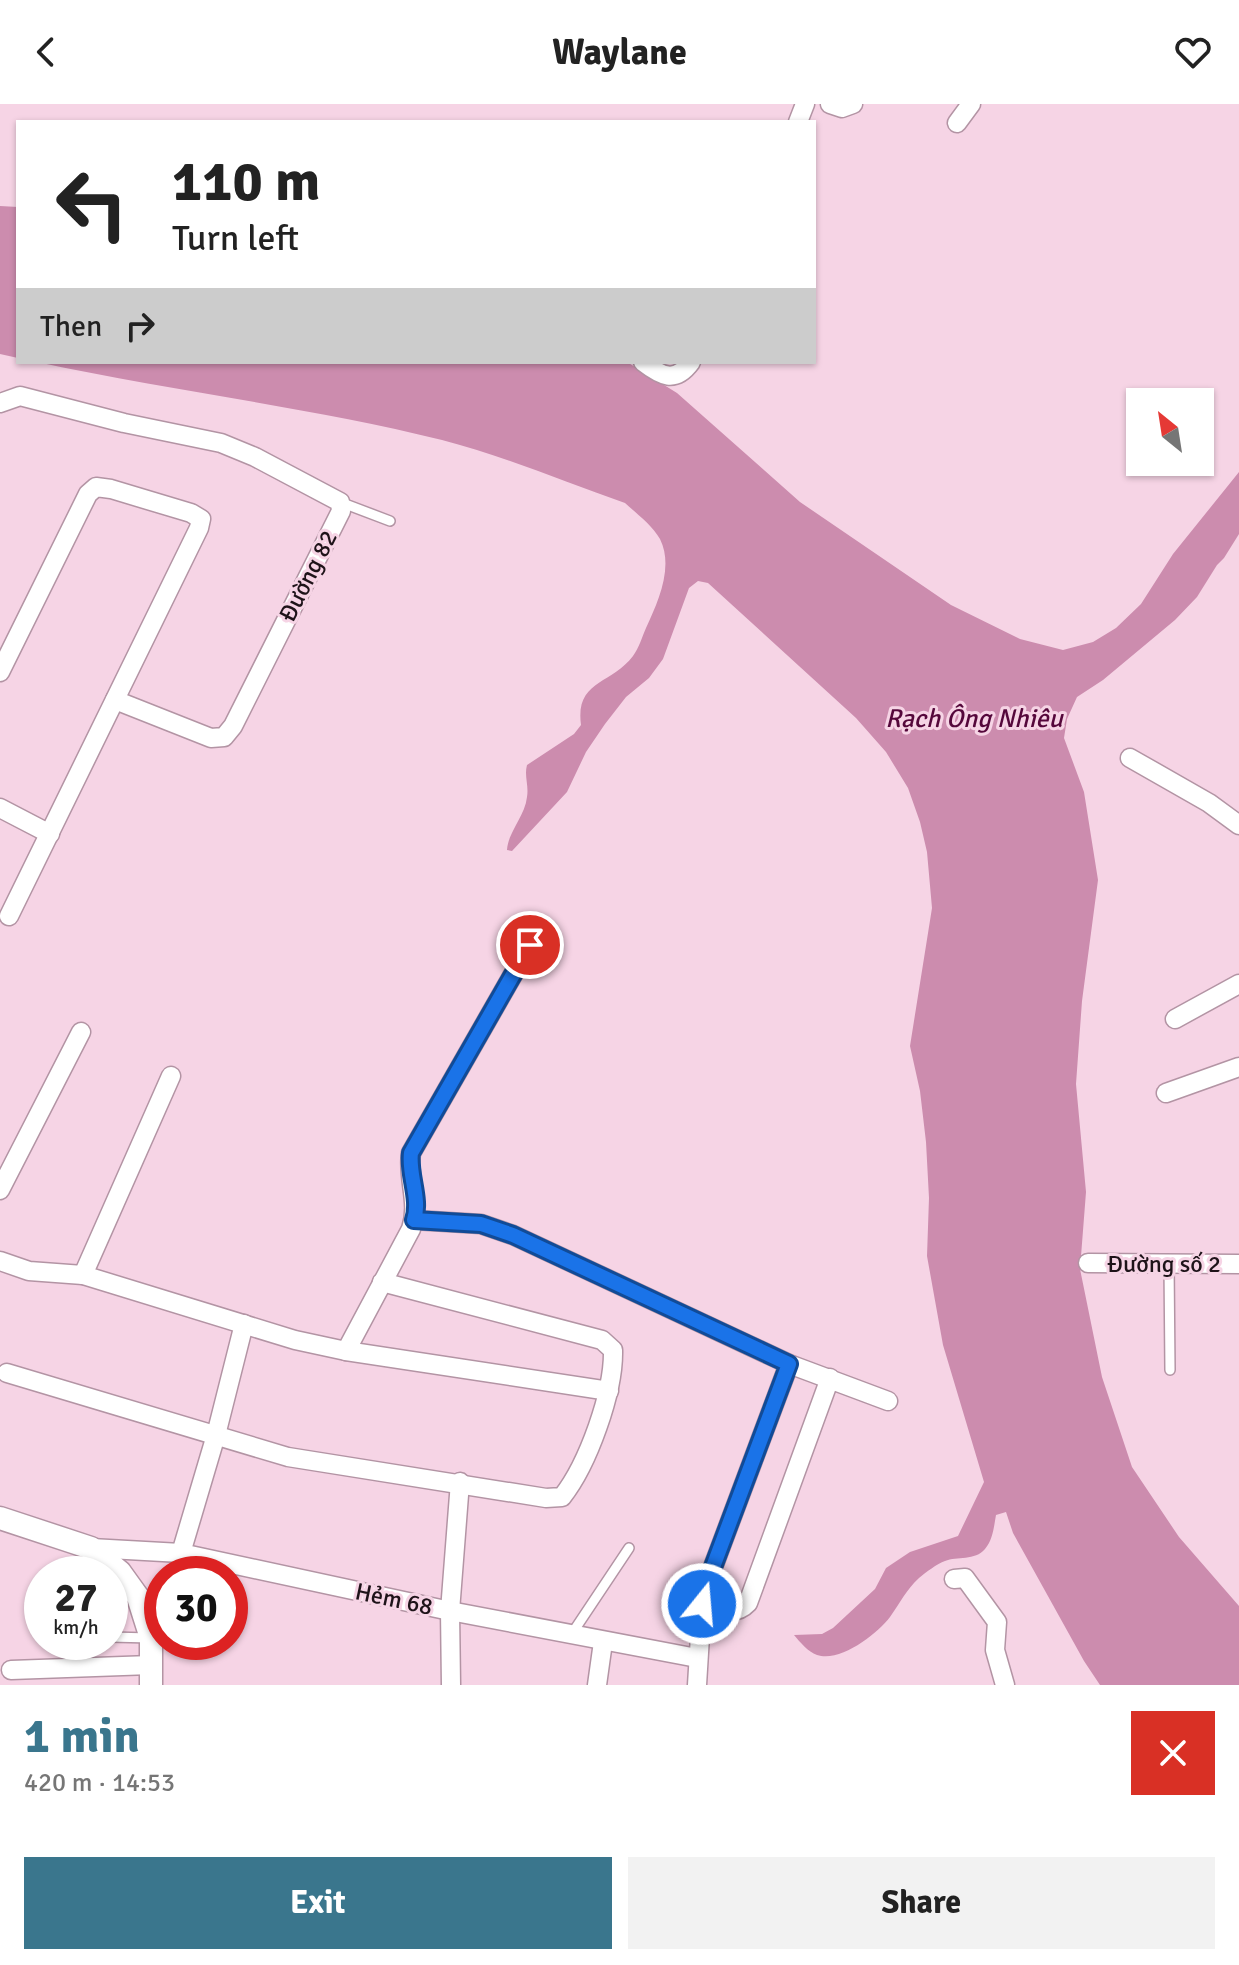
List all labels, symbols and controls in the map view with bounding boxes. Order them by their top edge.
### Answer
icon: back [24,30,68,74]
text: Waylane [552,30,687,75]
icon: heart [1171,30,1215,74]
text: 110 m [172,147,320,216]
icon: left [40,152,144,256]
text: Turn left [172,216,299,261]
icon: right [118,304,162,348]
text: Then [40,308,102,345]
north arrow [1126,388,1214,476]
map controls [1126,388,1214,476]
street label: Đường 82 [272,525,344,627]
water label: Rạch Ông Nhiêu [885,703,1065,735]
pin [496,911,564,979]
icon: arrive [508,923,552,967]
street label: Đường số 2 [1107,1249,1221,1279]
speed limit sign: 30 [144,1556,248,1660]
position arrow [660,1562,744,1646]
text: 27 [54,1573,98,1623]
street label: Hẻm 68 [352,1576,436,1622]
text: km/h [53,1615,99,1640]
text: 1 min [24,1707,140,1766]
button: close [1131,1711,1215,1795]
text: 420 m · 14:53 [24,1767,175,1799]
button: Exit [24,1857,612,1949]
button: Share [628,1857,1215,1949]

